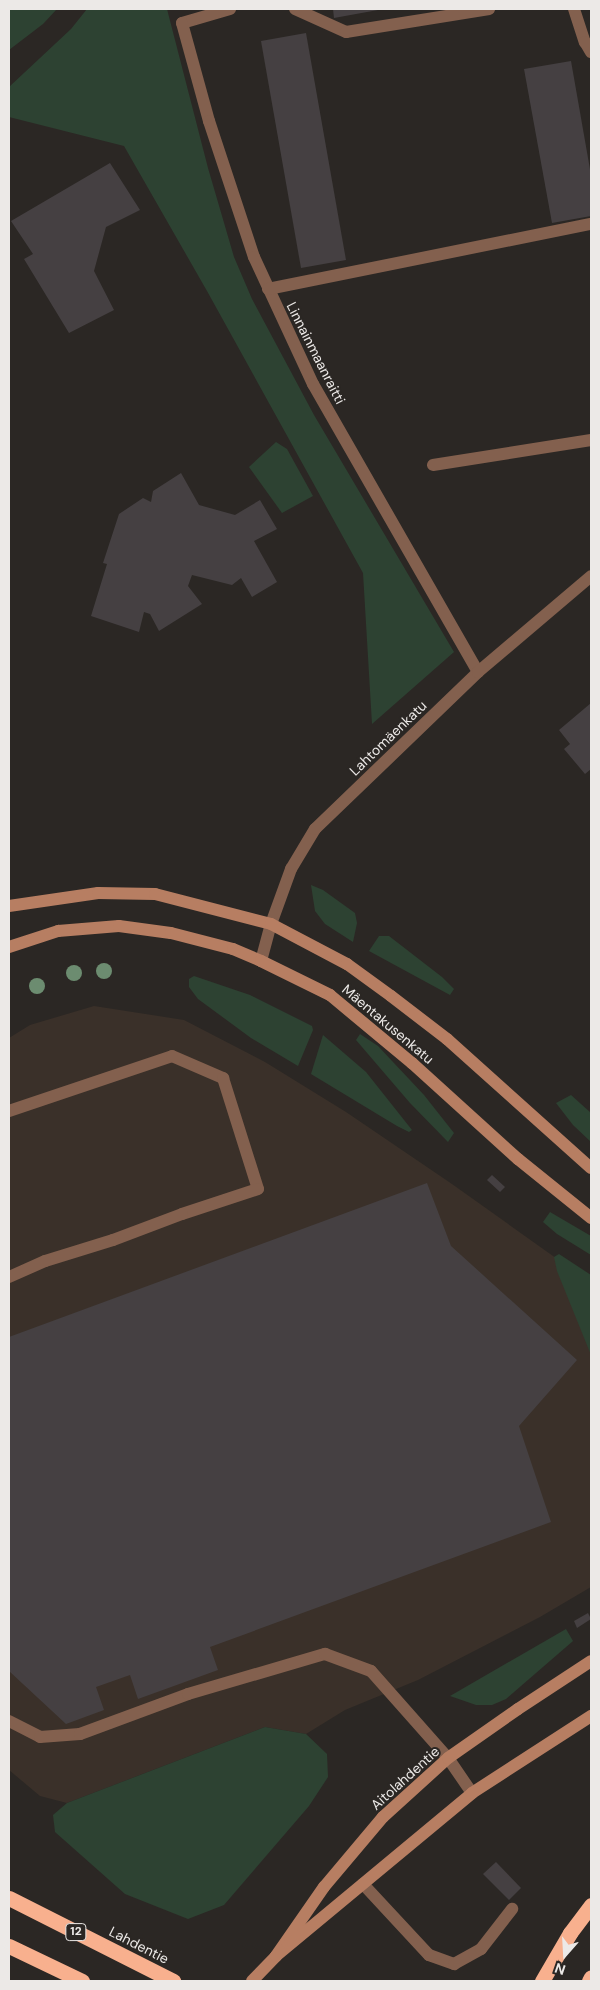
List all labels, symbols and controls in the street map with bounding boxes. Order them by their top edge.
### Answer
street label: Linnainmaanraitti [283,299,349,407]
street label: Lahtomäenkatu [346,697,430,779]
street label: Mäentakusenkatu [339,981,437,1067]
street label: Aitolahdentie [367,1743,443,1813]
road number: 12 [65,1922,87,1941]
street label: Lahdentie [106,1923,172,1967]
north arrow [540,1930,590,1980]
text: N [552,1959,568,1979]

